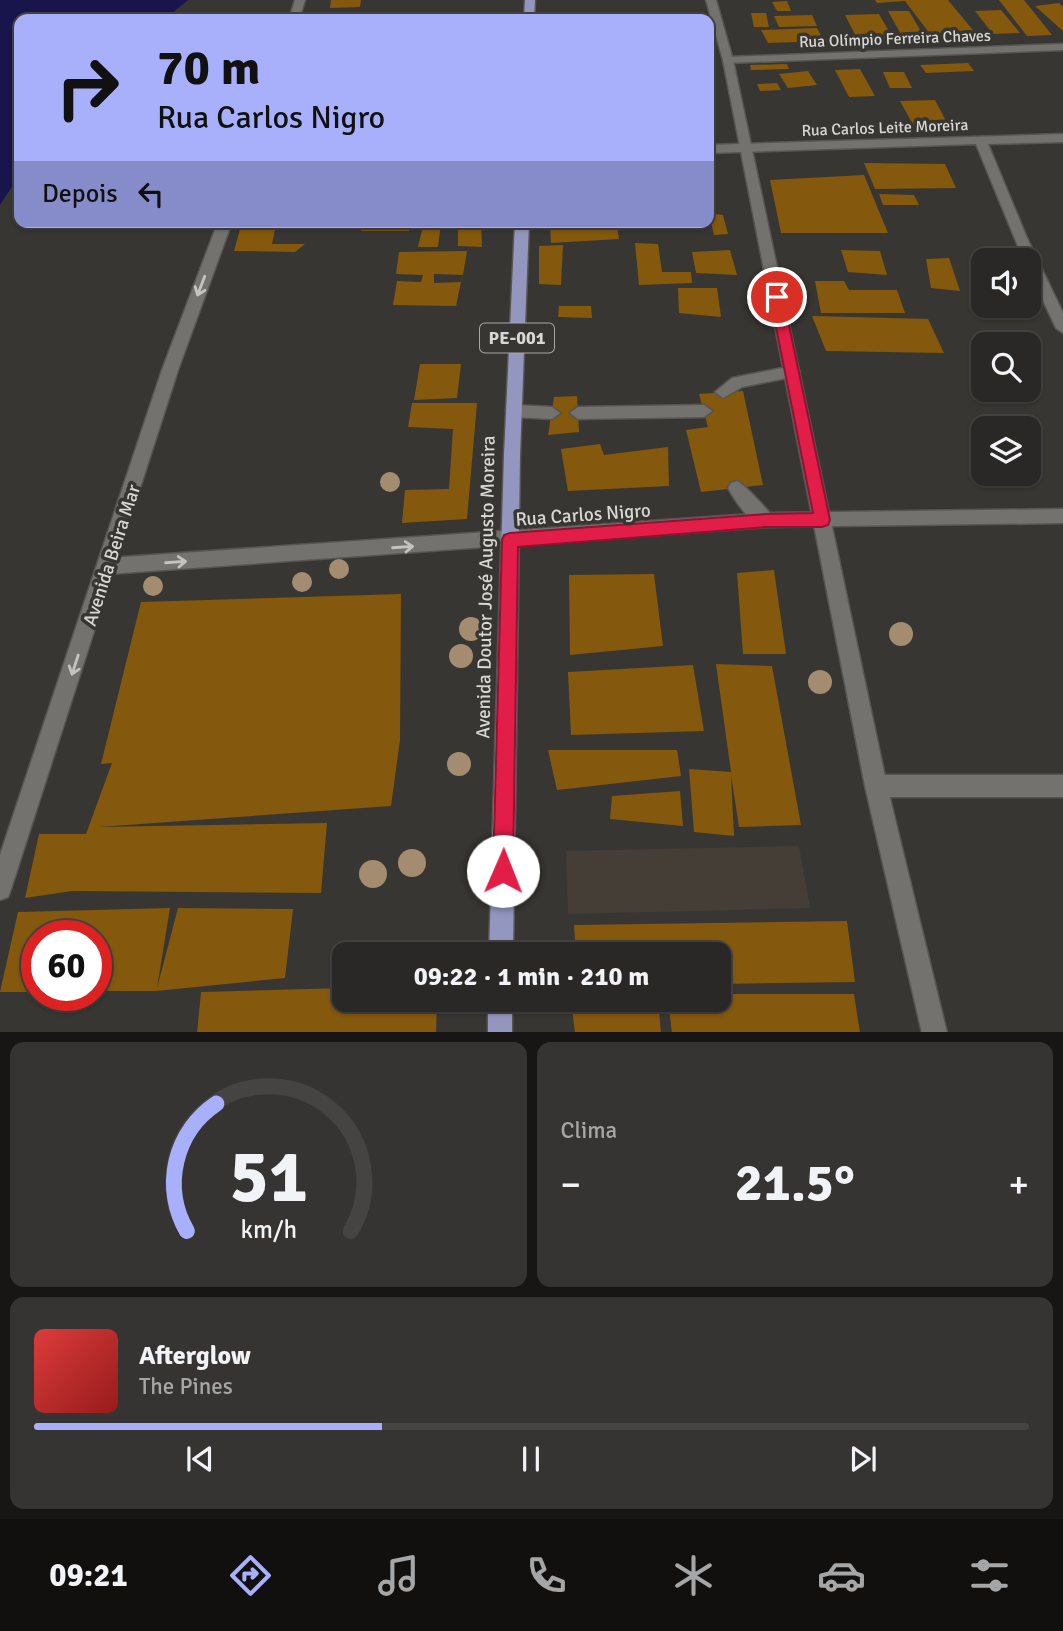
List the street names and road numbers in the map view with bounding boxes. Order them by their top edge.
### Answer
street label: Rua Olímpio Ferreira Chaves [799,26,991,52]
street label: Rua Carlos Leite Moreira [801,115,969,141]
road number: PE-001 [480,324,554,352]
street label: Avenida Doutor José Augusto Moreira [471,435,501,739]
street label: Avenida Beira Mar [78,482,146,629]
street label: Rua Carlos Nigro [515,498,652,532]

